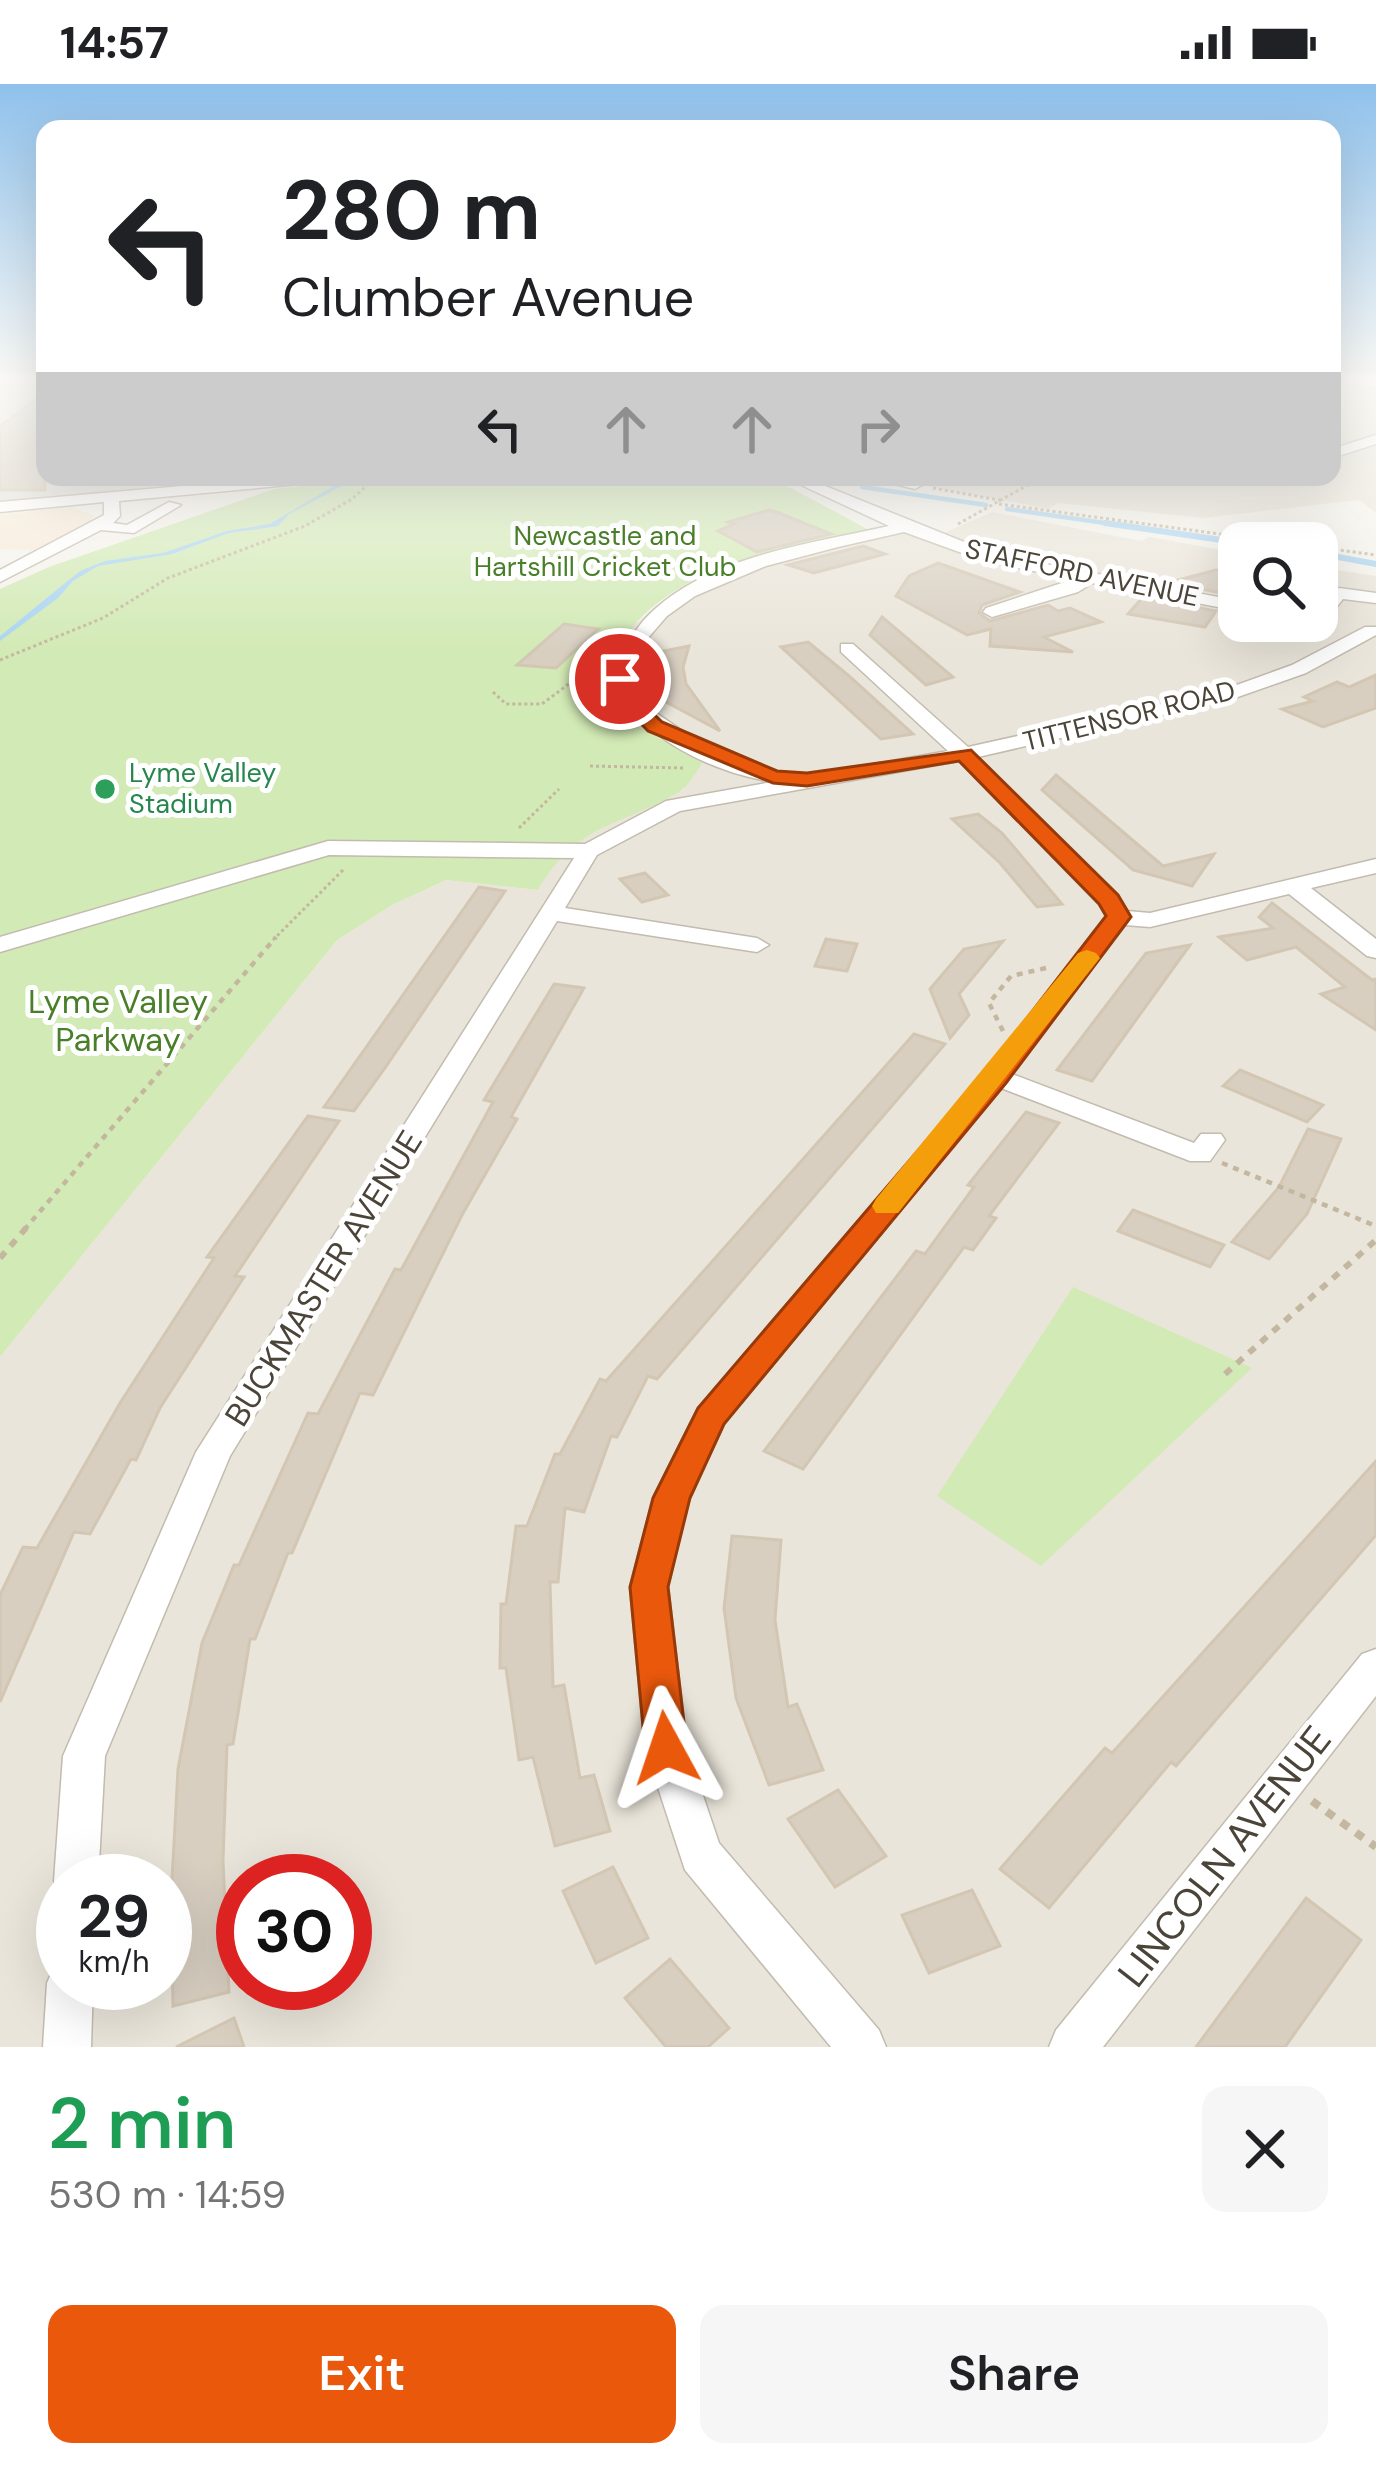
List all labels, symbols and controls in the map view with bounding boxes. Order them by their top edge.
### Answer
text: 14:57 [60,13,169,72]
text: 280 m [282,156,541,265]
icon: left [84,168,240,324]
text: Clumber Avenue [282,262,694,333]
icon: left [467,396,533,462]
icon: ahead [593,396,659,462]
icon: ahead [719,396,785,462]
icon: right [845,396,911,462]
park label: Newcastle and Hartshill Cricket Club [474,518,736,584]
map controls [1218,522,1338,642]
button: search [1218,522,1338,642]
street label: STAFFORD AVENUE [962,531,1202,614]
pin [569,628,671,730]
icon: arrive [587,646,653,712]
street label: TITTENSOR ROAD [1019,672,1239,759]
place label: Lyme Valley Stadium [129,755,276,821]
marker: Lyme Valley Stadium [92,776,118,802]
park label: Lyme Valley Parkway [28,980,208,1061]
street label: BUCKMASTER AVENUE [215,1122,432,1434]
position arrow [603,1685,729,1811]
street label: LINCOLN AVENUE [1107,1716,1342,1997]
speed limit sign: 30 [216,1854,372,2010]
text: 29 [78,1877,150,1956]
text: km/h [79,1942,149,1981]
text: 2 min [48,2077,236,2170]
button: close [1202,2086,1328,2212]
text: 530 m · 14:59 [48,2169,286,2220]
button: Exit [48,2305,676,2443]
button: Share [700,2305,1328,2443]

